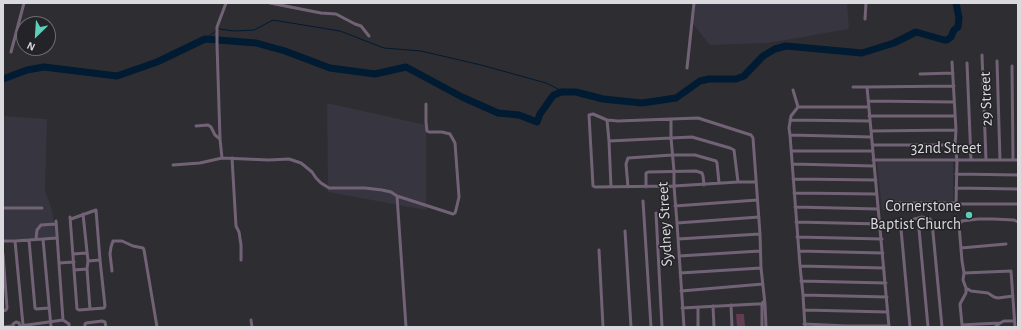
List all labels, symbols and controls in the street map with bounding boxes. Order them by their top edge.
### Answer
north arrow [16,16,56,56]
text: N [25,40,37,53]
street label: 29 Street [975,71,997,127]
street label: 32nd Street [911,138,981,158]
street label: Sydney Street [653,181,677,267]
place label: Cornerstone Baptist Church [870,196,961,234]
marker: Cornerstone Baptist Church [964,210,974,220]

